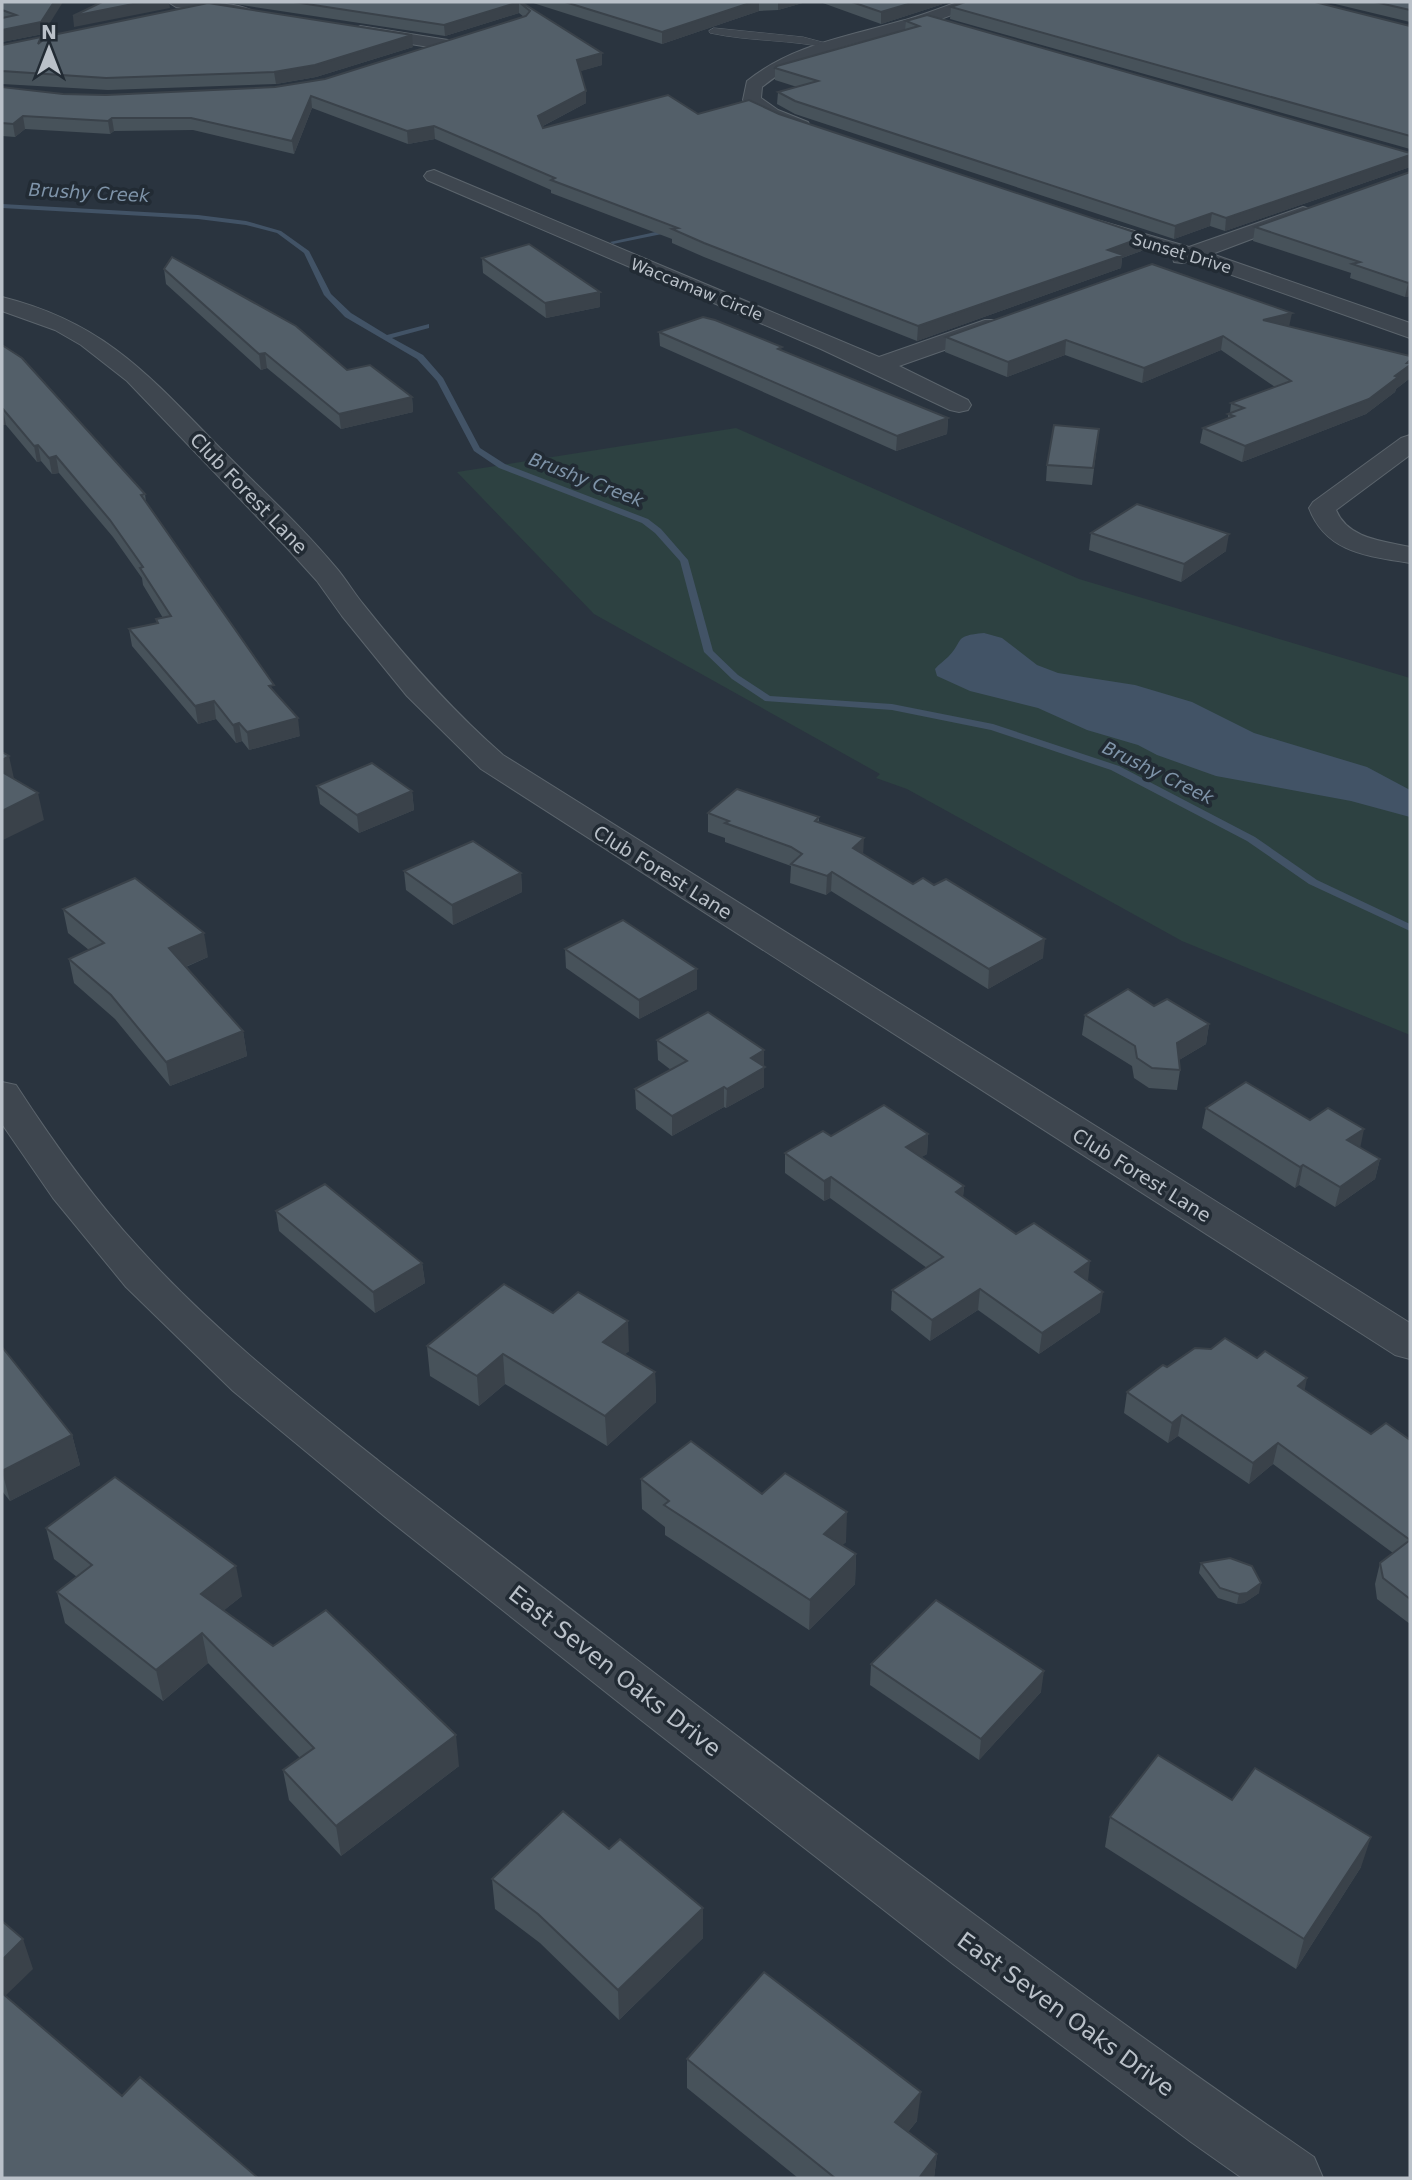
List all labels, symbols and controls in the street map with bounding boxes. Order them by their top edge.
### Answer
north arrow [14,14,84,84]
text: N [41,21,57,43]
water label: Brushy Creek [28,179,151,206]
street label: Sunset Drive [1130,229,1234,278]
street label: Waccamaw Circle [628,254,766,325]
street label: Club Forest Lane [186,428,312,558]
water label: Brushy Creek [526,448,648,512]
water label: Brushy Creek [1099,737,1219,809]
street label: Club Forest Lane [590,821,736,923]
street label: Club Forest Lane [1069,1124,1215,1226]
street label: East Seven Oaks Drive [504,1580,726,1762]
street label: East Seven Oaks Drive [953,1927,1179,2101]

